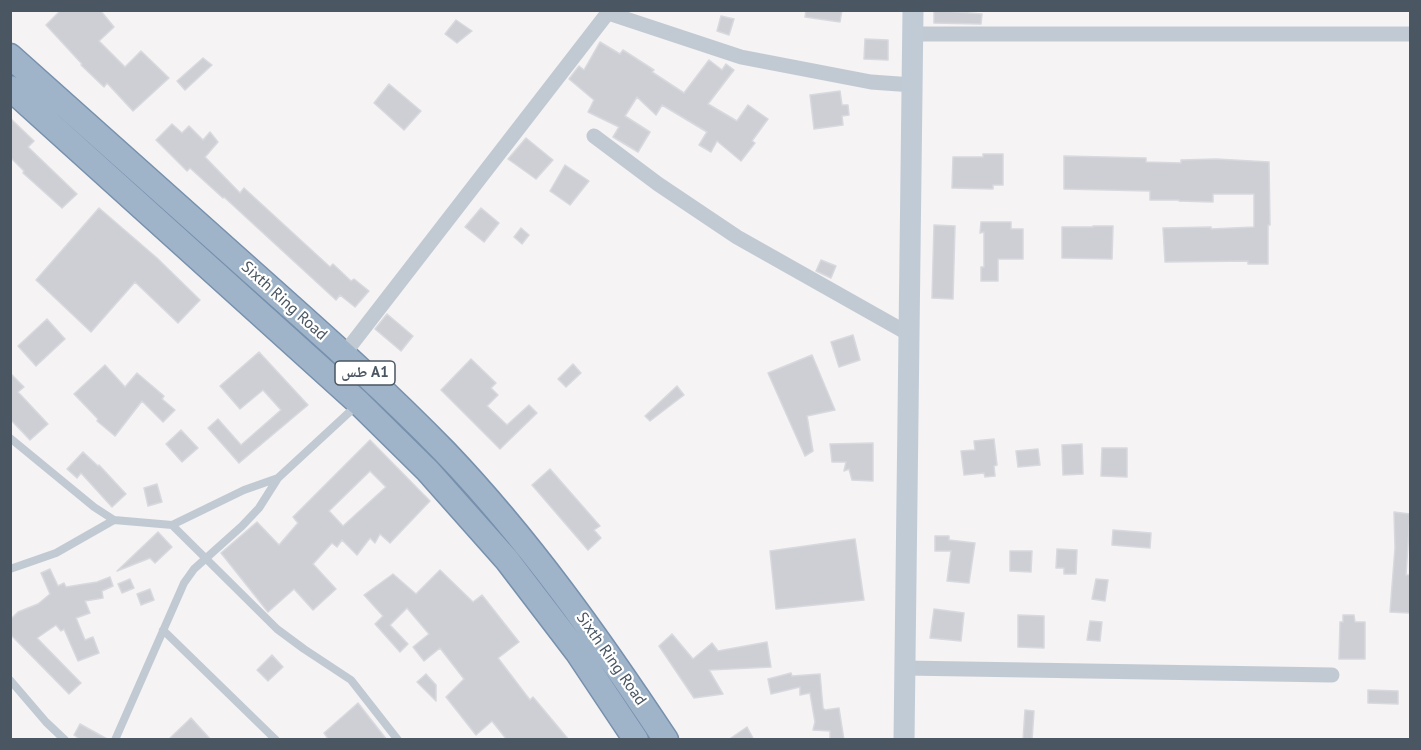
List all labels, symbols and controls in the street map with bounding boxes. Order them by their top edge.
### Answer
street label: Sixth Ring Road [237,257,331,345]
road number: طس A1 [335,361,395,385]
street label: Sixth Ring Road [572,609,650,709]

